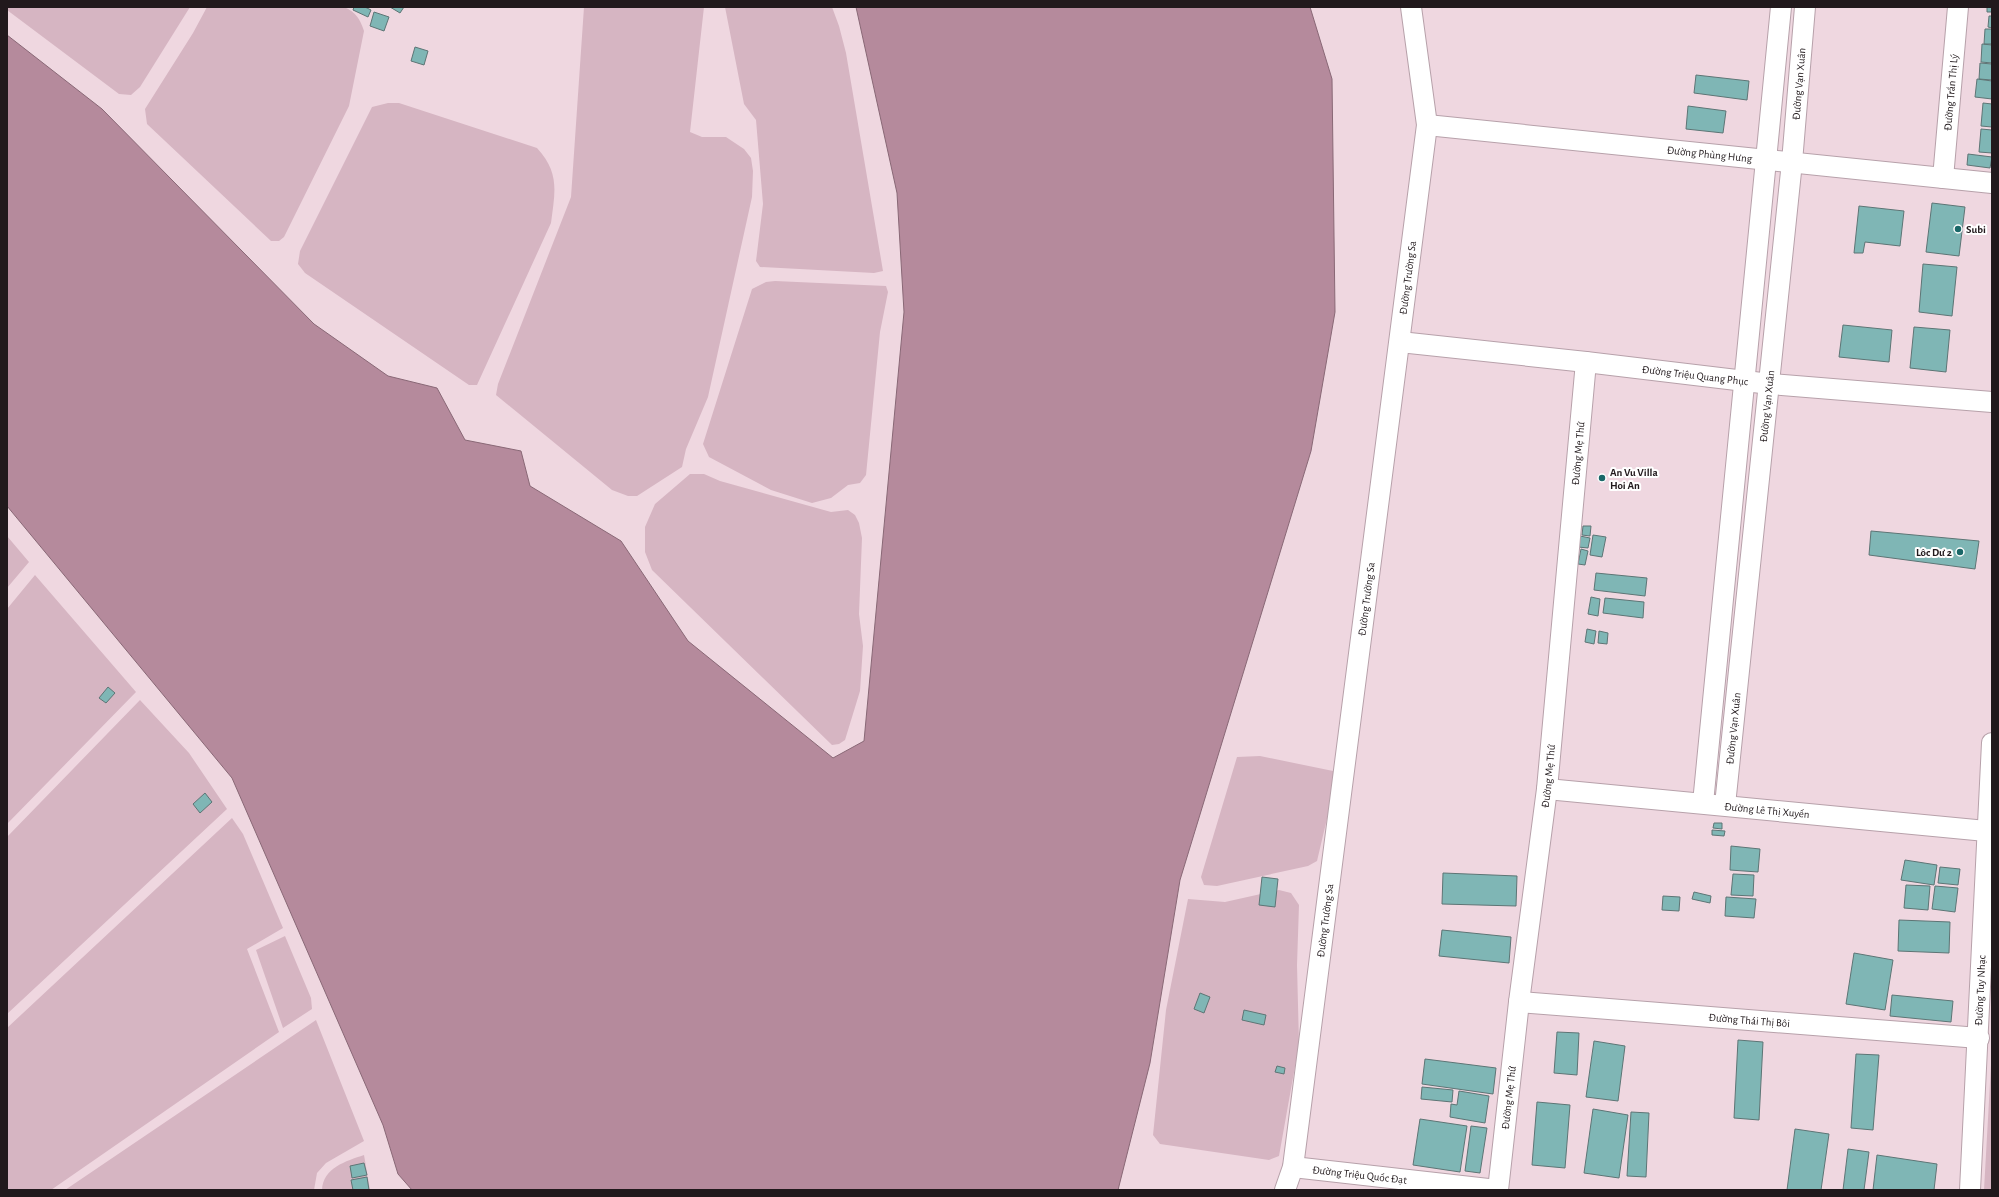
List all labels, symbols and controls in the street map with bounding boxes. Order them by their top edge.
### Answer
street label: Đường Vạn Xuân [1791,47,1808,120]
street label: Đường Trần Thị Lý [1942,53,1960,131]
street label: Đường Phùng Hưng [1666,145,1753,164]
marker: Subi [1953,224,1963,234]
place label: Subi [1966,224,1986,235]
street label: Đường Trường Sa [1398,240,1418,315]
street label: Đường Triệu Quang Phục [1641,364,1750,387]
street label: Đường Vạn Xuân [1758,370,1776,443]
street label: Đường Mẹ Thứ [1570,421,1587,486]
place label: An Vu Villa Hoi An [1610,467,1658,491]
marker: An Vu Villa Hoi An [1597,473,1607,483]
place label: Lôc Dư 2 [1916,547,1952,558]
marker: Lôc Dư 2 [1955,547,1965,557]
street label: Đường Trường Sa [1356,562,1377,637]
street label: Đường Vạn Xuân [1724,692,1743,765]
street label: Đường Mẹ Thứ [1540,744,1557,809]
street label: Đường Lê Thị Xuyến [1724,801,1810,820]
street label: Đường Trường Sa [1315,883,1335,958]
street label: Đường Tuy Nhạc [1973,954,1988,1026]
street label: Đường Thái Thị Bôi [1708,1012,1790,1029]
street label: Đường Mẹ Thứ [1500,1065,1518,1130]
street label: Đường Triệu Quốc Đạt [1312,1164,1408,1186]

